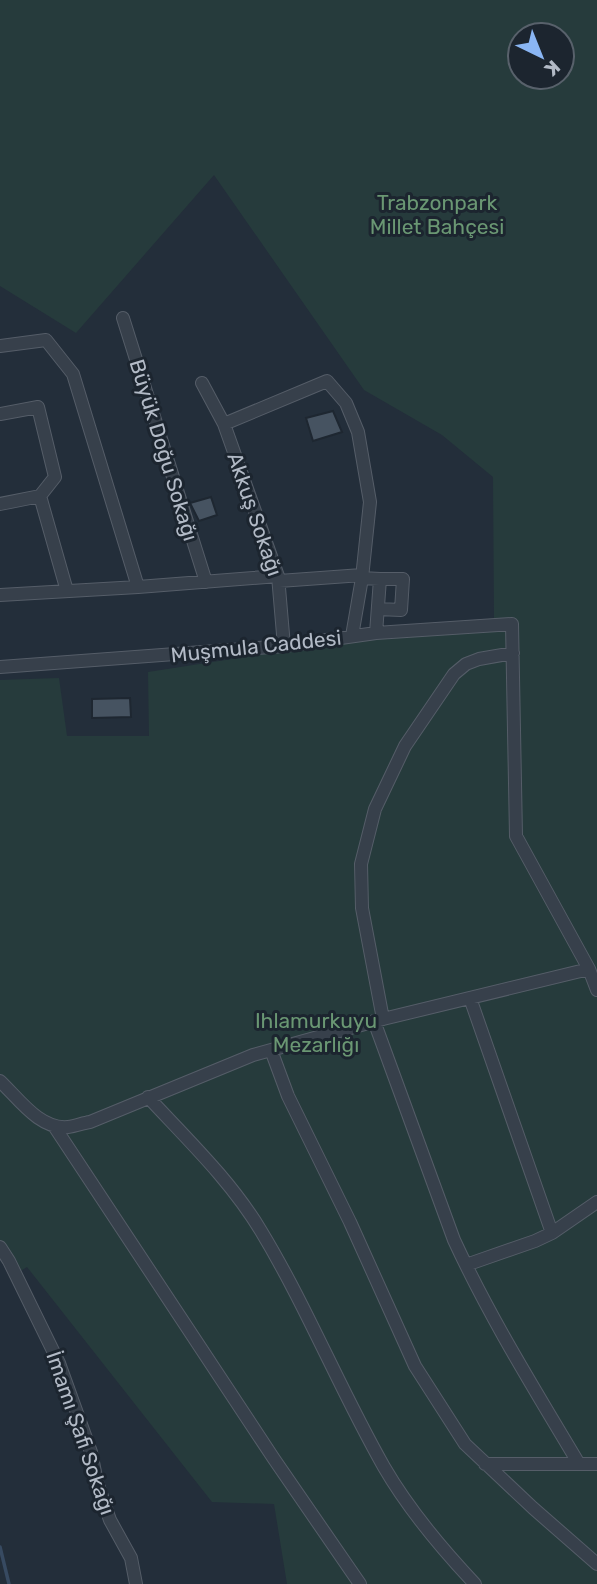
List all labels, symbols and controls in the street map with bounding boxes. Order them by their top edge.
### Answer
north arrow [506,21,576,91]
text: K [540,55,565,81]
park label: Trabzonpark Millet Bahçesi [370,190,504,239]
street label: Büyük Doğu Sokağı [124,356,204,544]
street label: Akkuş Sokağı [222,449,288,579]
street label: Muşmula Caddesi [170,625,342,667]
park label: Ihlamurkuyu Mezarlığı [255,1008,377,1057]
street label: İmamı Şafi Sokağı [41,1348,121,1518]

